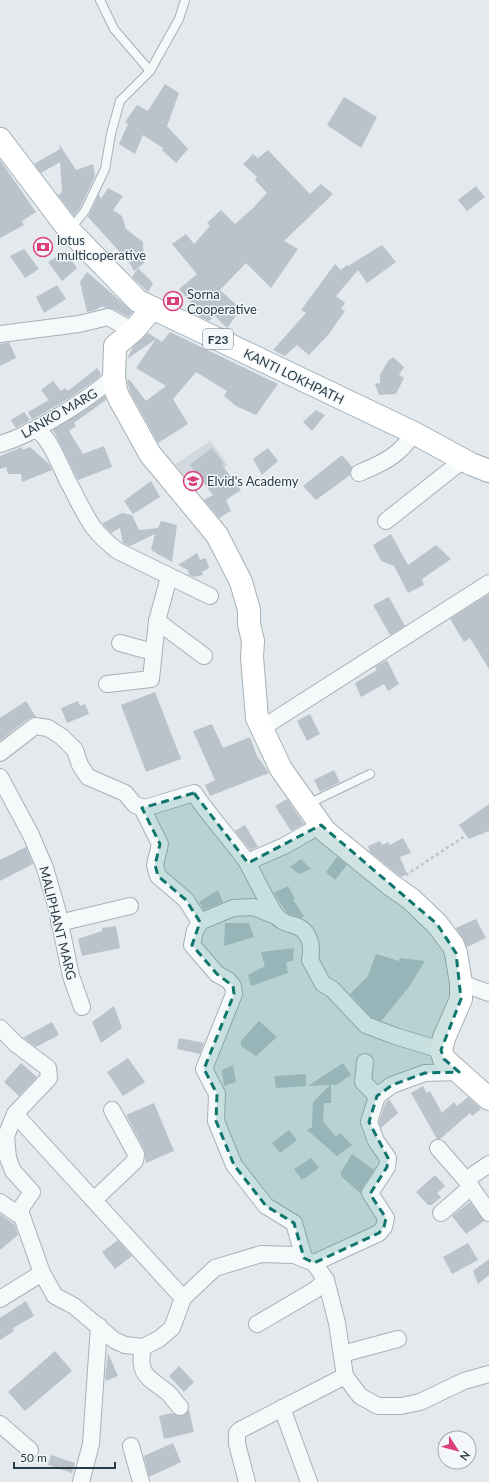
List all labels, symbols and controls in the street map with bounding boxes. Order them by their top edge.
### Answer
place label: lotus multicoperative [57,232,146,263]
bank icon: lotus multicoperative [32,236,54,258]
place label: Sorna Cooperative [187,286,257,317]
bank icon: Sorna Cooperative [162,290,184,312]
road number: F23 [203,329,233,349]
street label: KANTI LOKHPATH [241,345,347,407]
street label: LANKO MARG [18,385,100,441]
school or university icon: Elvid's Academy [182,470,204,492]
place label: Elvid's Academy [207,473,299,489]
street label: MALIPHANT MARG [36,864,80,982]
north arrow [437,1430,477,1470]
scale bar [14,1444,115,1470]
text: N [458,1449,473,1463]
text: 50 m [20,1450,47,1465]

